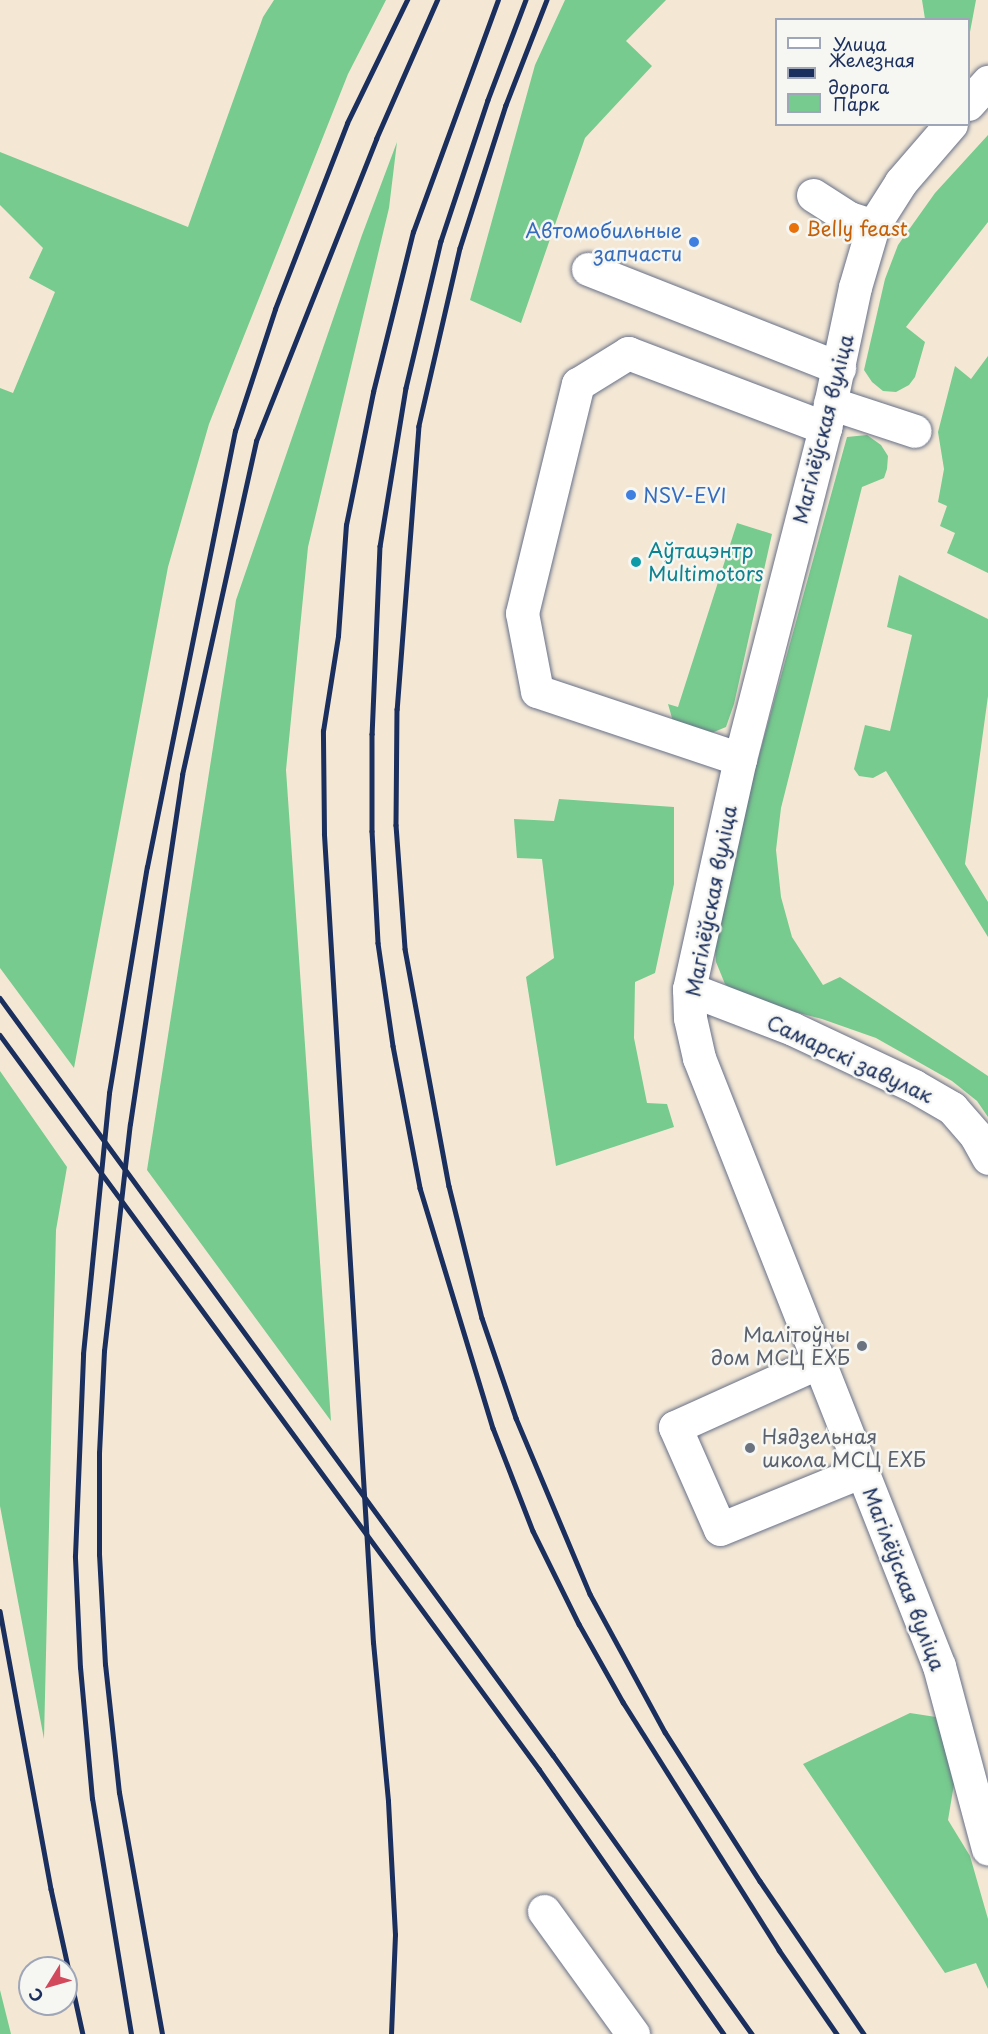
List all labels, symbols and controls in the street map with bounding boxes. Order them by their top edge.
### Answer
legend [775,18,970,126]
text: Улица [833,30,887,57]
text: Железная дорога [828,46,915,100]
text: Парк [833,90,879,117]
place label: Belly feast [806,216,908,240]
place label: Автомобильные запчасти [525,219,682,266]
marker: Belly feast [787,221,801,235]
marker: Автомобильные запчасти [687,235,701,249]
street label: Магілёўская вуліца [788,331,858,527]
place label: NSV-EVI [643,483,727,507]
marker: NSV-EVI [624,488,638,502]
place label: Аўтацэнтр Multimotors [648,538,763,585]
marker: Аўтацэнтр Multimotors [629,555,643,569]
street label: Магілёўская вуліца [681,803,741,999]
street label: Самарскі завулак [763,1010,937,1108]
place label: Малітоўны дом МСЦ ЕХБ [709,1322,850,1369]
marker: Малітоўны дом МСЦ ЕХБ [855,1339,869,1353]
place label: Нядзельная школа МСЦ ЕХБ [762,1424,927,1471]
marker: Нядзельная школа МСЦ ЕХБ [743,1441,757,1455]
street label: Магілёўская вуліца [858,1484,950,1674]
north arrow [18,1956,78,2016]
text: С [22,1984,48,2008]

